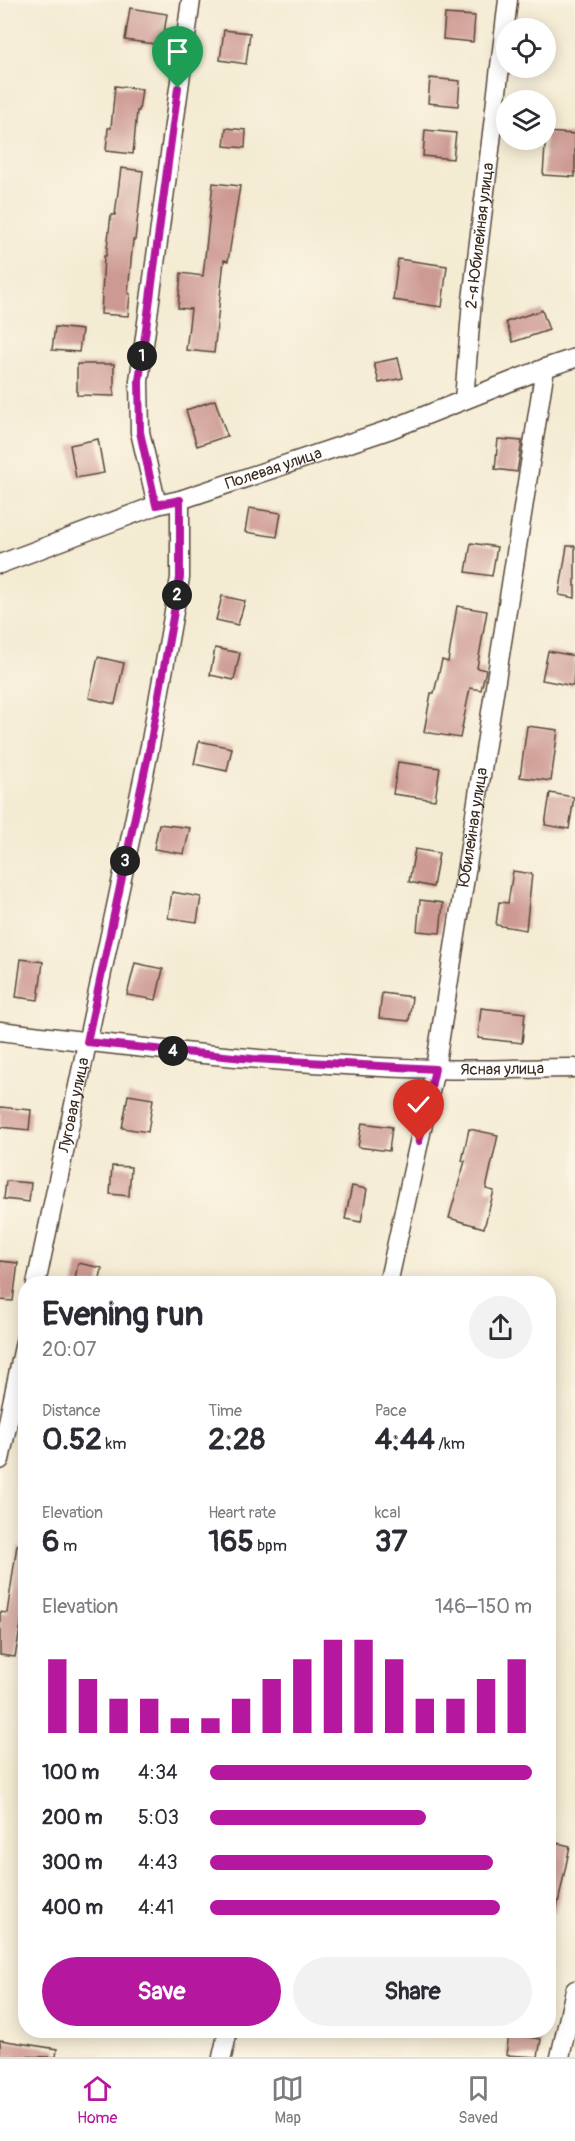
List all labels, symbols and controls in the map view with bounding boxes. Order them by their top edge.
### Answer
map controls [496,18,556,150]
button: locate [496,18,556,78]
pin [152,26,203,88]
icon: arrive [161,35,194,68]
button: layers [496,90,556,150]
street label: 2-я Юбилейная улица [461,161,498,310]
pin: 1 [127,341,157,371]
text: 1 [139,346,145,366]
street label: Полевая улица [223,443,325,494]
pin: 2 [162,580,192,610]
text: 2 [173,585,181,605]
street label: Юбилейная улица [454,766,492,888]
pin: 3 [110,846,140,876]
text: 3 [121,851,129,871]
pin: 4 [158,1036,188,1066]
text: 4 [168,1041,178,1061]
street label: Луговая улица [54,1056,94,1155]
street label: Ясная улица [460,1058,544,1080]
pin [393,1079,444,1141]
icon: check [402,1088,435,1121]
text: Evening run [42,1294,203,1335]
button: share [469,1296,532,1359]
text: 20:07 [42,1337,96,1362]
text: Distance [42,1401,101,1421]
text: Time [208,1401,242,1421]
text: Pace [375,1401,406,1421]
text: 0.52 [42,1421,102,1458]
text: 2:28 [208,1421,265,1458]
text: 4:44 [375,1421,435,1458]
text: km [102,1434,126,1454]
text: /km [435,1434,465,1454]
text: Elevation [42,1503,103,1523]
text: Heart rate [208,1503,276,1523]
text: kcal [375,1503,401,1523]
text: 6 [42,1523,59,1560]
text: 165 [208,1523,254,1560]
text: 37 [375,1523,407,1560]
text: m [59,1536,77,1556]
text: bpm [254,1536,287,1556]
text: Elevation [42,1594,118,1619]
text: 146–150 m [435,1594,532,1619]
text: 100 m [42,1760,99,1785]
text: 4:34 [138,1760,178,1785]
text: 200 m [42,1805,103,1830]
text: 5:03 [138,1805,179,1830]
text: 300 m [42,1850,103,1875]
text: 4:43 [138,1850,178,1875]
text: 400 m [42,1895,103,1920]
text: 4:41 [138,1895,174,1920]
button: Save [42,1957,281,2026]
button: Share [293,1957,532,2026]
tab: Home [77,2072,117,2128]
tab: Map [271,2072,304,2128]
tab: Saved [458,2072,498,2128]

